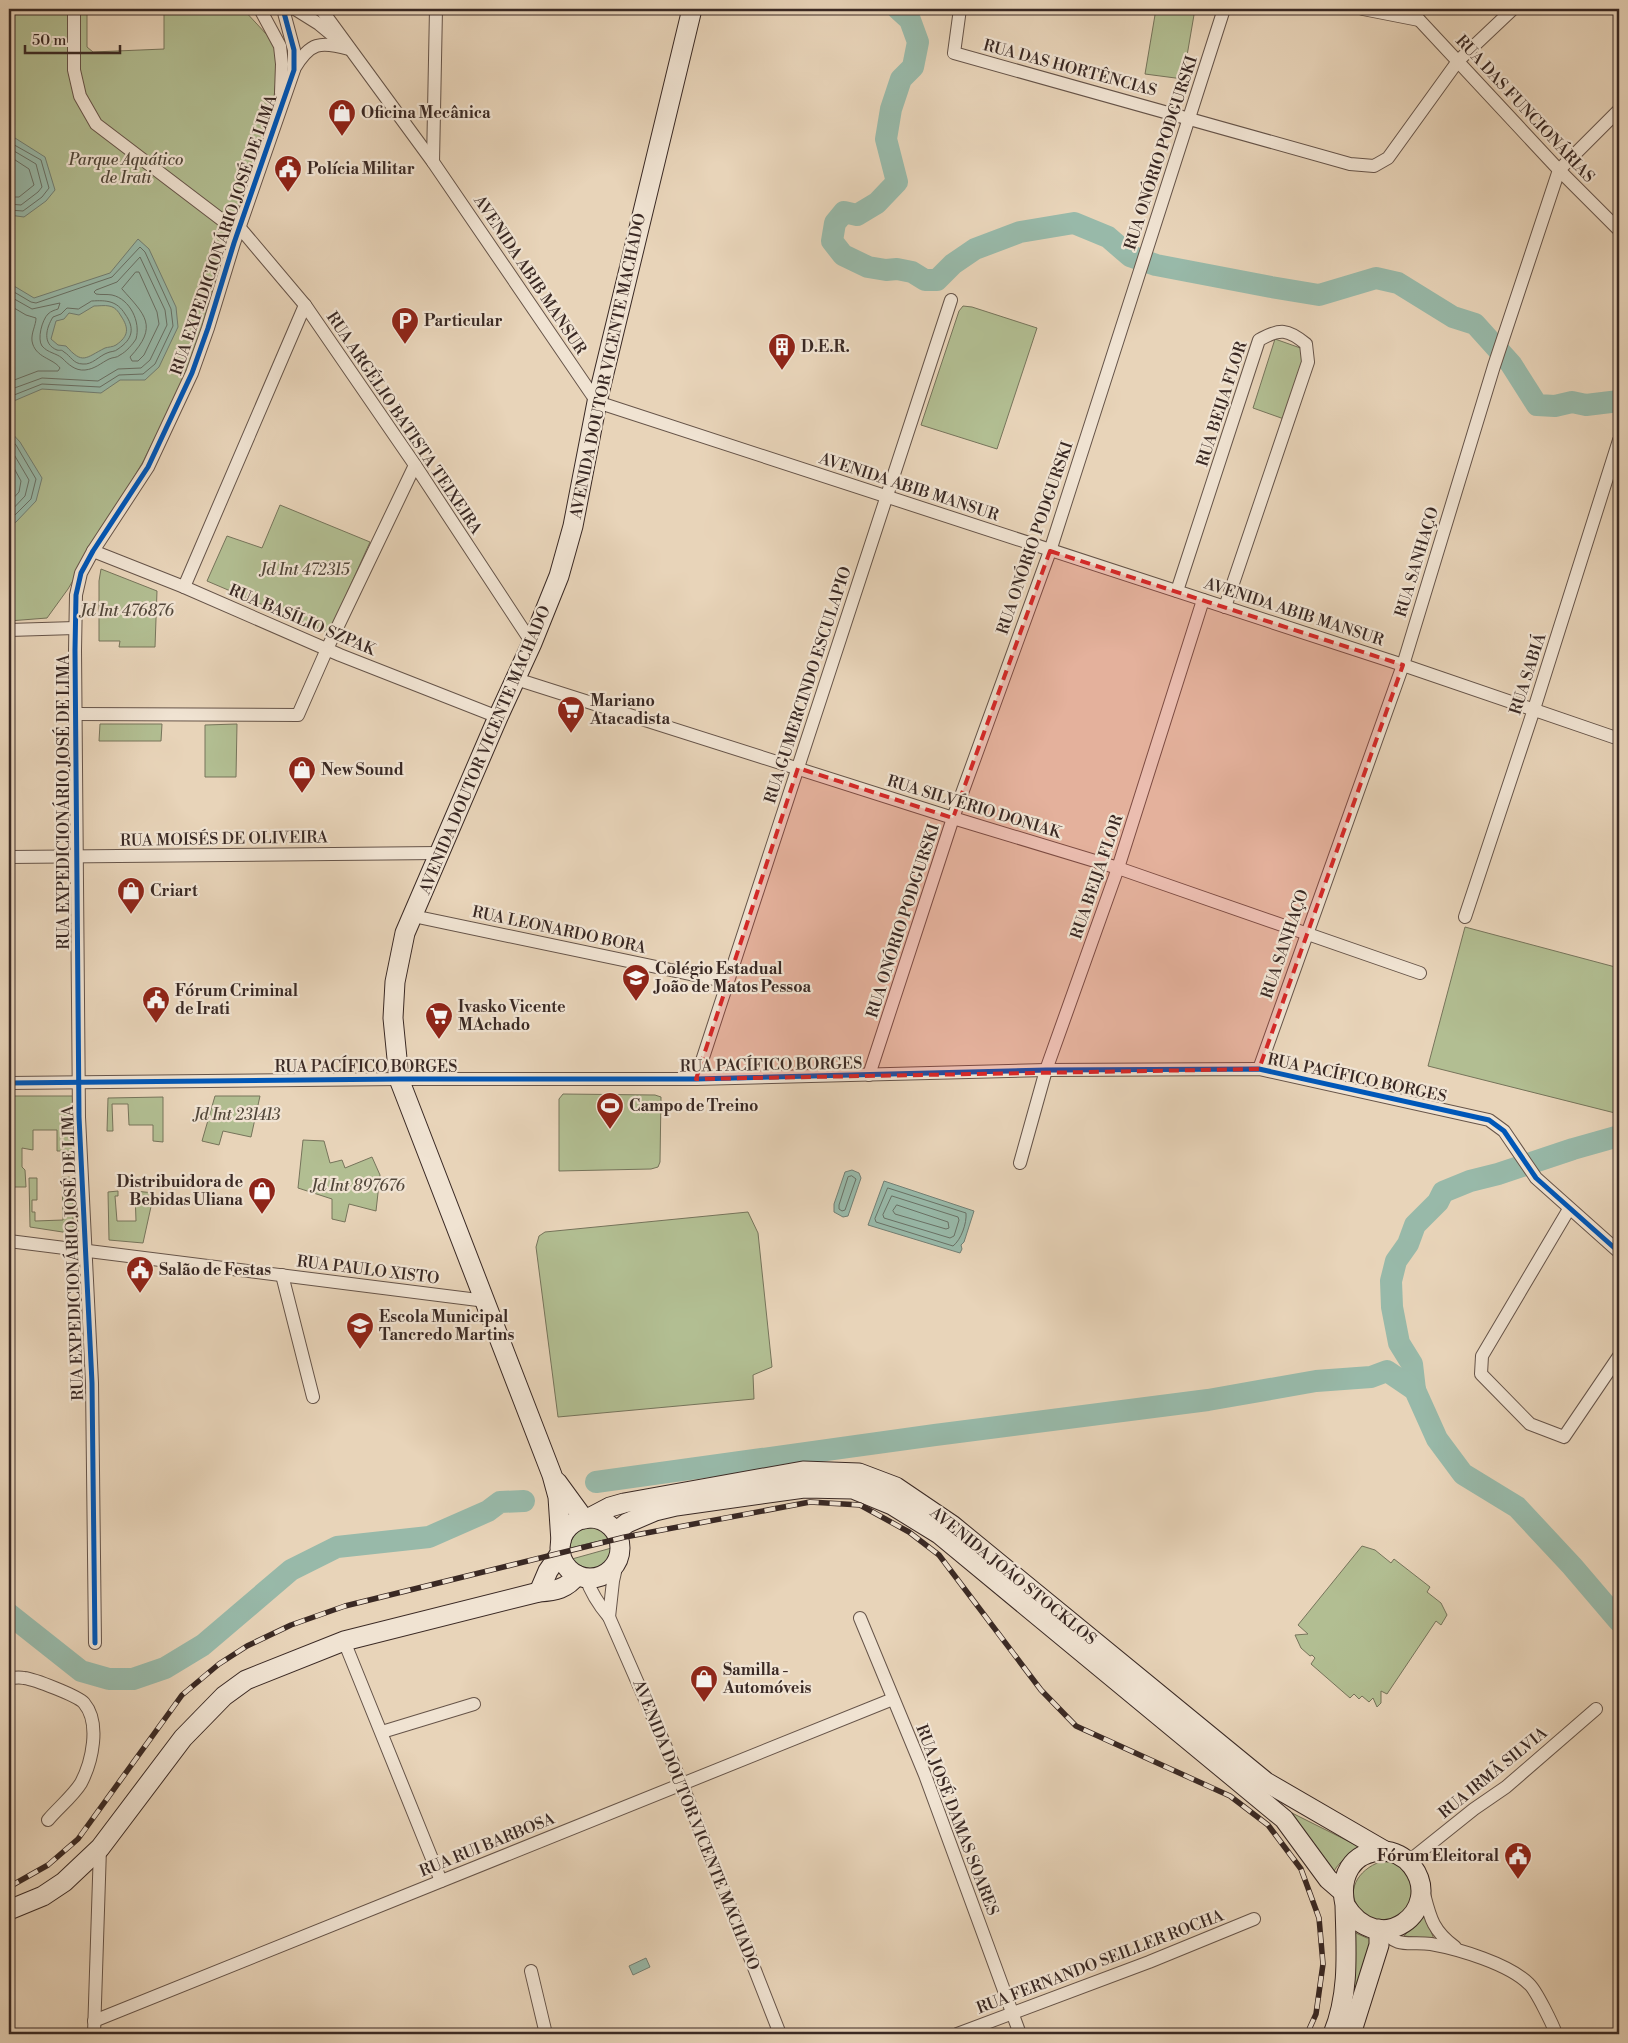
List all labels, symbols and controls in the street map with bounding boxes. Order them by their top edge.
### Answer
scale bar [25,22,120,54]
street label: RUA DAS FUNCIONÁRIAS [1451,30,1600,187]
text: 50 m [32,31,66,50]
street label: RUA DAS HORTÊNCIAS [981,33,1159,101]
street label: RUA ONÓRIO PODGURSKI [1118,53,1202,253]
street label: RUA EXPEDICIONÁRIO JOSÉ DE LIMA [165,90,282,378]
shop icon: Oficina Mecânica [327,98,357,137]
place label: Oficina Mecânica [361,103,491,123]
park label: Parque Aquático de Irati [68,150,183,188]
public building icon: Polícia Militar [273,154,303,193]
place label: Polícia Militar [307,159,415,179]
street label: AVENIDA ABIB MANSUR [469,191,591,359]
street label: AVENIDA DOUTOR VICENTE MACHADO [566,211,650,521]
parking icon: Particular [390,306,420,345]
street label: RUA ARGÉLIO BATISTA TEIXEIRA [322,307,488,539]
place label: Particular [424,311,503,331]
building icon: D.E.R. [767,332,797,371]
place label: D.E.R. [801,337,850,357]
street label: RUA BEIJA FLOR [1192,338,1252,469]
street label: RUA ONÓRIO PODGURSKI [991,438,1077,637]
street label: AVENIDA ABIB MANSUR [816,448,1002,526]
street label: RUA SANHAÇO [1391,504,1443,620]
park label: Jd Int 472315 [258,560,350,580]
street label: RUA GUMERCINDO ESCULAPIO [760,564,856,806]
street label: AVENIDA ABIB MANSUR [1201,573,1387,651]
street label: RUA BASÍLIO SZPAK [226,578,380,660]
park label: Jd Int 476876 [78,601,174,621]
street label: AVENIDA DOUTOR VICENTE MACHADO [415,603,555,898]
street label: RUA SABIÁ [1504,629,1551,717]
street label: RUA EXPEDICIONÁRIO JOSÉ DE LIMA [52,653,74,950]
place label: Mariano Atacadista [589,691,671,729]
supermarket icon: Mariano Atacadista [556,695,586,734]
shop icon: New Sound [287,755,317,794]
place label: New Sound [321,760,404,780]
street label: RUA SILVÉRIO DONIAK [884,769,1065,843]
street label: RUA BEIJA FLOR [1066,811,1128,942]
street label: RUA ONÓRIO PODGURSKI [860,821,944,1021]
street label: RUA MOISÉS DE OLIVEIRA [120,825,329,851]
shop icon: Criart [116,876,146,915]
place label: Criart [150,881,198,901]
street label: RUA SANHAÇO [1257,887,1313,1001]
street label: RUA LEONARDO BORA [470,902,649,958]
place label: Colégio Estadual João de Matos Pessoa [653,959,812,997]
school or university icon: Colégio Estadual João de Matos Pessoa [621,963,651,1002]
place label: Fórum Criminal de Irati [175,981,299,1019]
public building icon: Fórum Criminal de Irati [141,985,171,1024]
place label: Ivasko Vicente MAchado [458,997,566,1035]
supermarket icon: Ivasko Vicente MAchado [424,1001,454,1040]
street label: RUA PACÍFICO BORGES [1266,1047,1449,1107]
street label: RUA PACÍFICO BORGES [679,1051,863,1077]
street label: RUA PACÍFICO BORGES [275,1055,457,1077]
sports icon: Campo de Treino [595,1091,625,1130]
place label: Campo de Treino [629,1096,759,1116]
street label: RUA EXPEDICIONÁRIO JOSÉ DE LIMA [56,1104,88,1401]
park label: Jd Int 231413 [192,1105,281,1125]
place label: Distribuidora de Bebidas Uliana [117,1172,243,1210]
shop icon: Distribuidora de Bebidas Uliana [247,1176,277,1215]
park label: Jd Int 897676 [309,1176,405,1196]
street label: RUA PAULO XISTO [296,1251,440,1289]
public building icon: Salão de Festas [125,1255,155,1294]
place label: Salão de Festas [159,1260,271,1280]
place label: Escola Municipal Tancredo Martins [379,1307,514,1345]
school or university icon: Escola Municipal Tancredo Martins [345,1311,375,1350]
street label: AVENIDA JOÃO STOCKLOS [925,1500,1102,1649]
place label: Samilla - Automóveis [722,1660,812,1698]
shop icon: Samilla - Automóveis [689,1664,719,1703]
street label: AVENIDA DOUTOR VICENTE MACHADO [628,1676,764,1973]
street label: RUA IRMÃ SILVIA [1433,1720,1552,1823]
street label: RUA JOSÉ DAMAS SOARES [911,1721,1005,1918]
street label: RUA RUI BARBOSA [416,1808,559,1881]
public building icon: Fórum Eleitoral [1503,1841,1533,1880]
place label: Fórum Eleitoral [1377,1846,1500,1866]
street label: RUA FERNANDO SEILLER ROCHA [974,1905,1227,2018]

